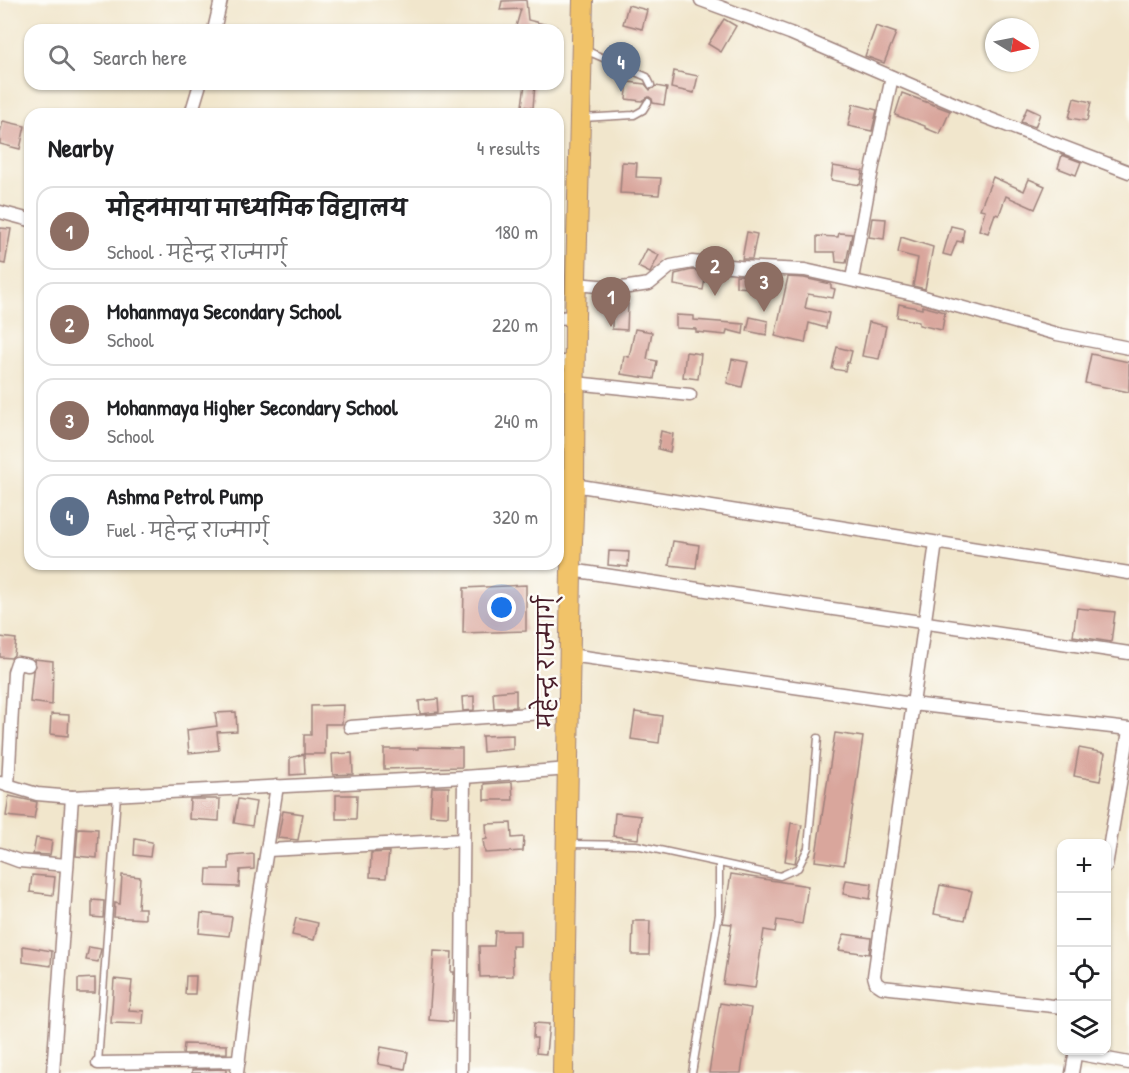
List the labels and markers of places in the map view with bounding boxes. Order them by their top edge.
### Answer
pin: 4 [602,42,640,92]
pin: 2 [696,246,734,296]
pin: 3 [744,262,783,312]
pin: 1 [592,278,630,327]

